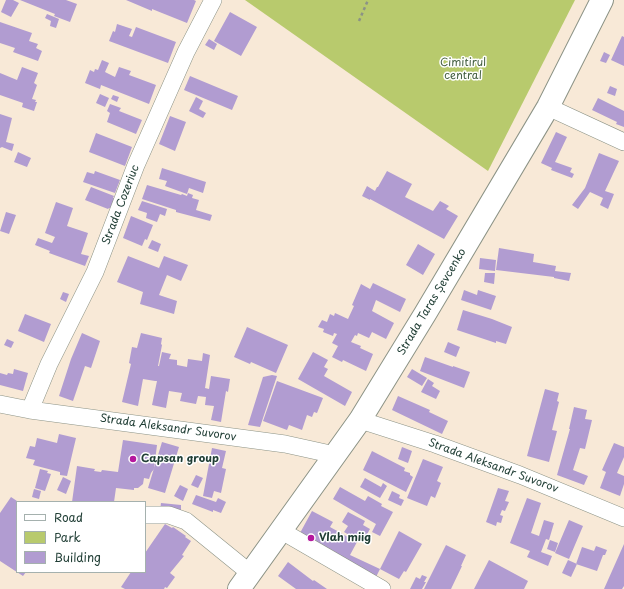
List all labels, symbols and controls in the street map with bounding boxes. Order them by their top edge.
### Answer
park label: Cimitirul central [440,56,486,82]
street label: Strada Cozeriuc [100,163,142,247]
street label: Strada Taras Șevcenko [395,246,469,358]
street label: Strada Aleksandr Suvorov [99,412,237,444]
street label: Strada Aleksandr Suvorov [426,436,560,496]
place label: Capsan group [141,452,219,466]
marker: Capsan group [128,454,138,464]
legend [16,501,146,573]
text: Road [54,508,83,526]
text: Park [54,528,81,546]
place label: Vlah miig [319,531,371,545]
marker: Vlah miig [306,533,316,543]
text: Building [54,548,101,566]

